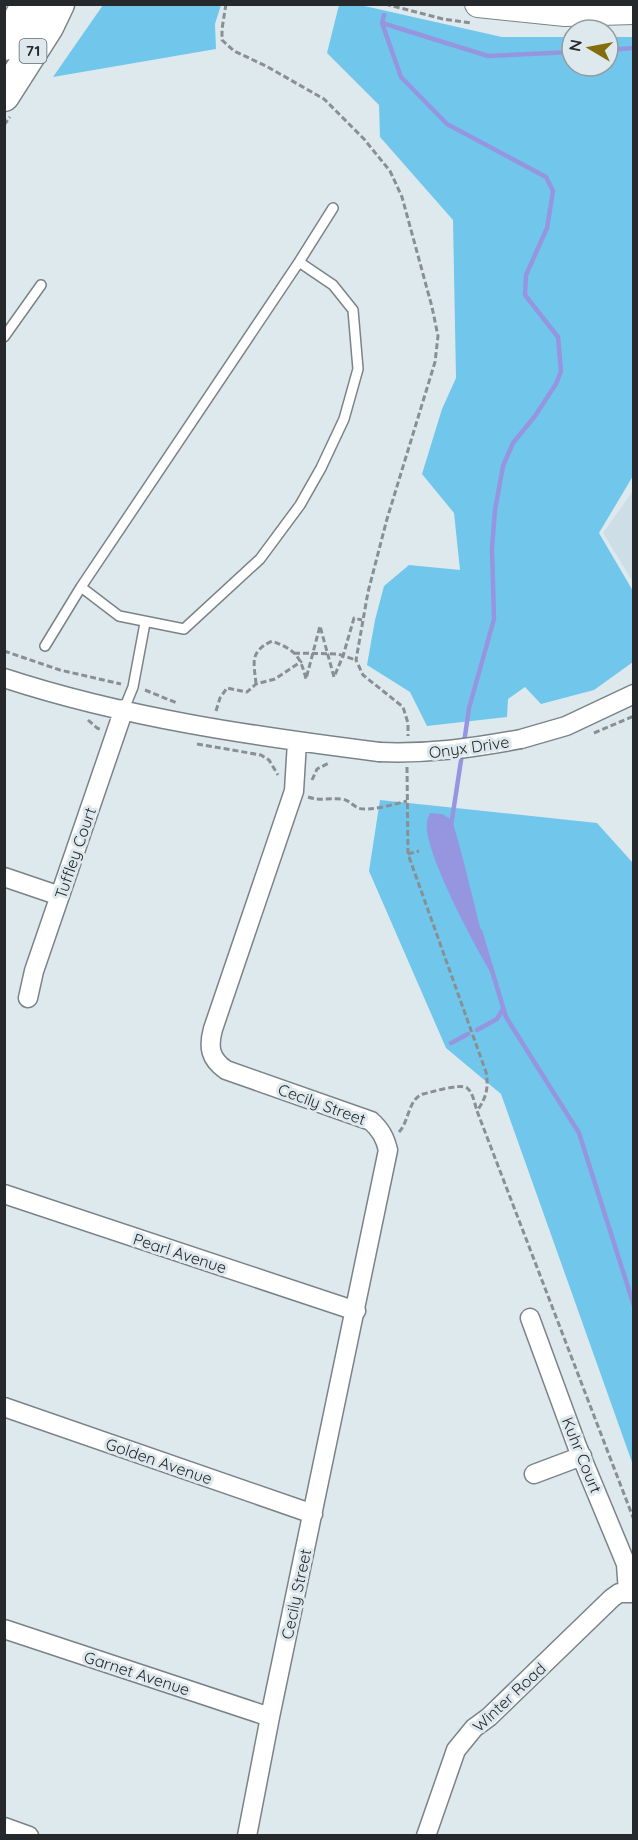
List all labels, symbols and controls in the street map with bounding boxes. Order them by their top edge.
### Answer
north arrow [560,18,620,78]
text: N [564,38,586,53]
road number: 71 [20,39,46,63]
street label: Onyx Drive [427,731,511,763]
street label: Tuffley Court [50,805,100,901]
street label: Cecily Street [275,1079,369,1129]
street label: Pearl Avenue [131,1228,229,1278]
street label: Kuhr Court [558,1414,606,1496]
street label: Golden Avenue [103,1433,215,1489]
street label: Cecily Street [277,1547,315,1641]
street label: Garnet Avenue [82,1646,192,1700]
street label: Winter Road [468,1658,550,1736]

